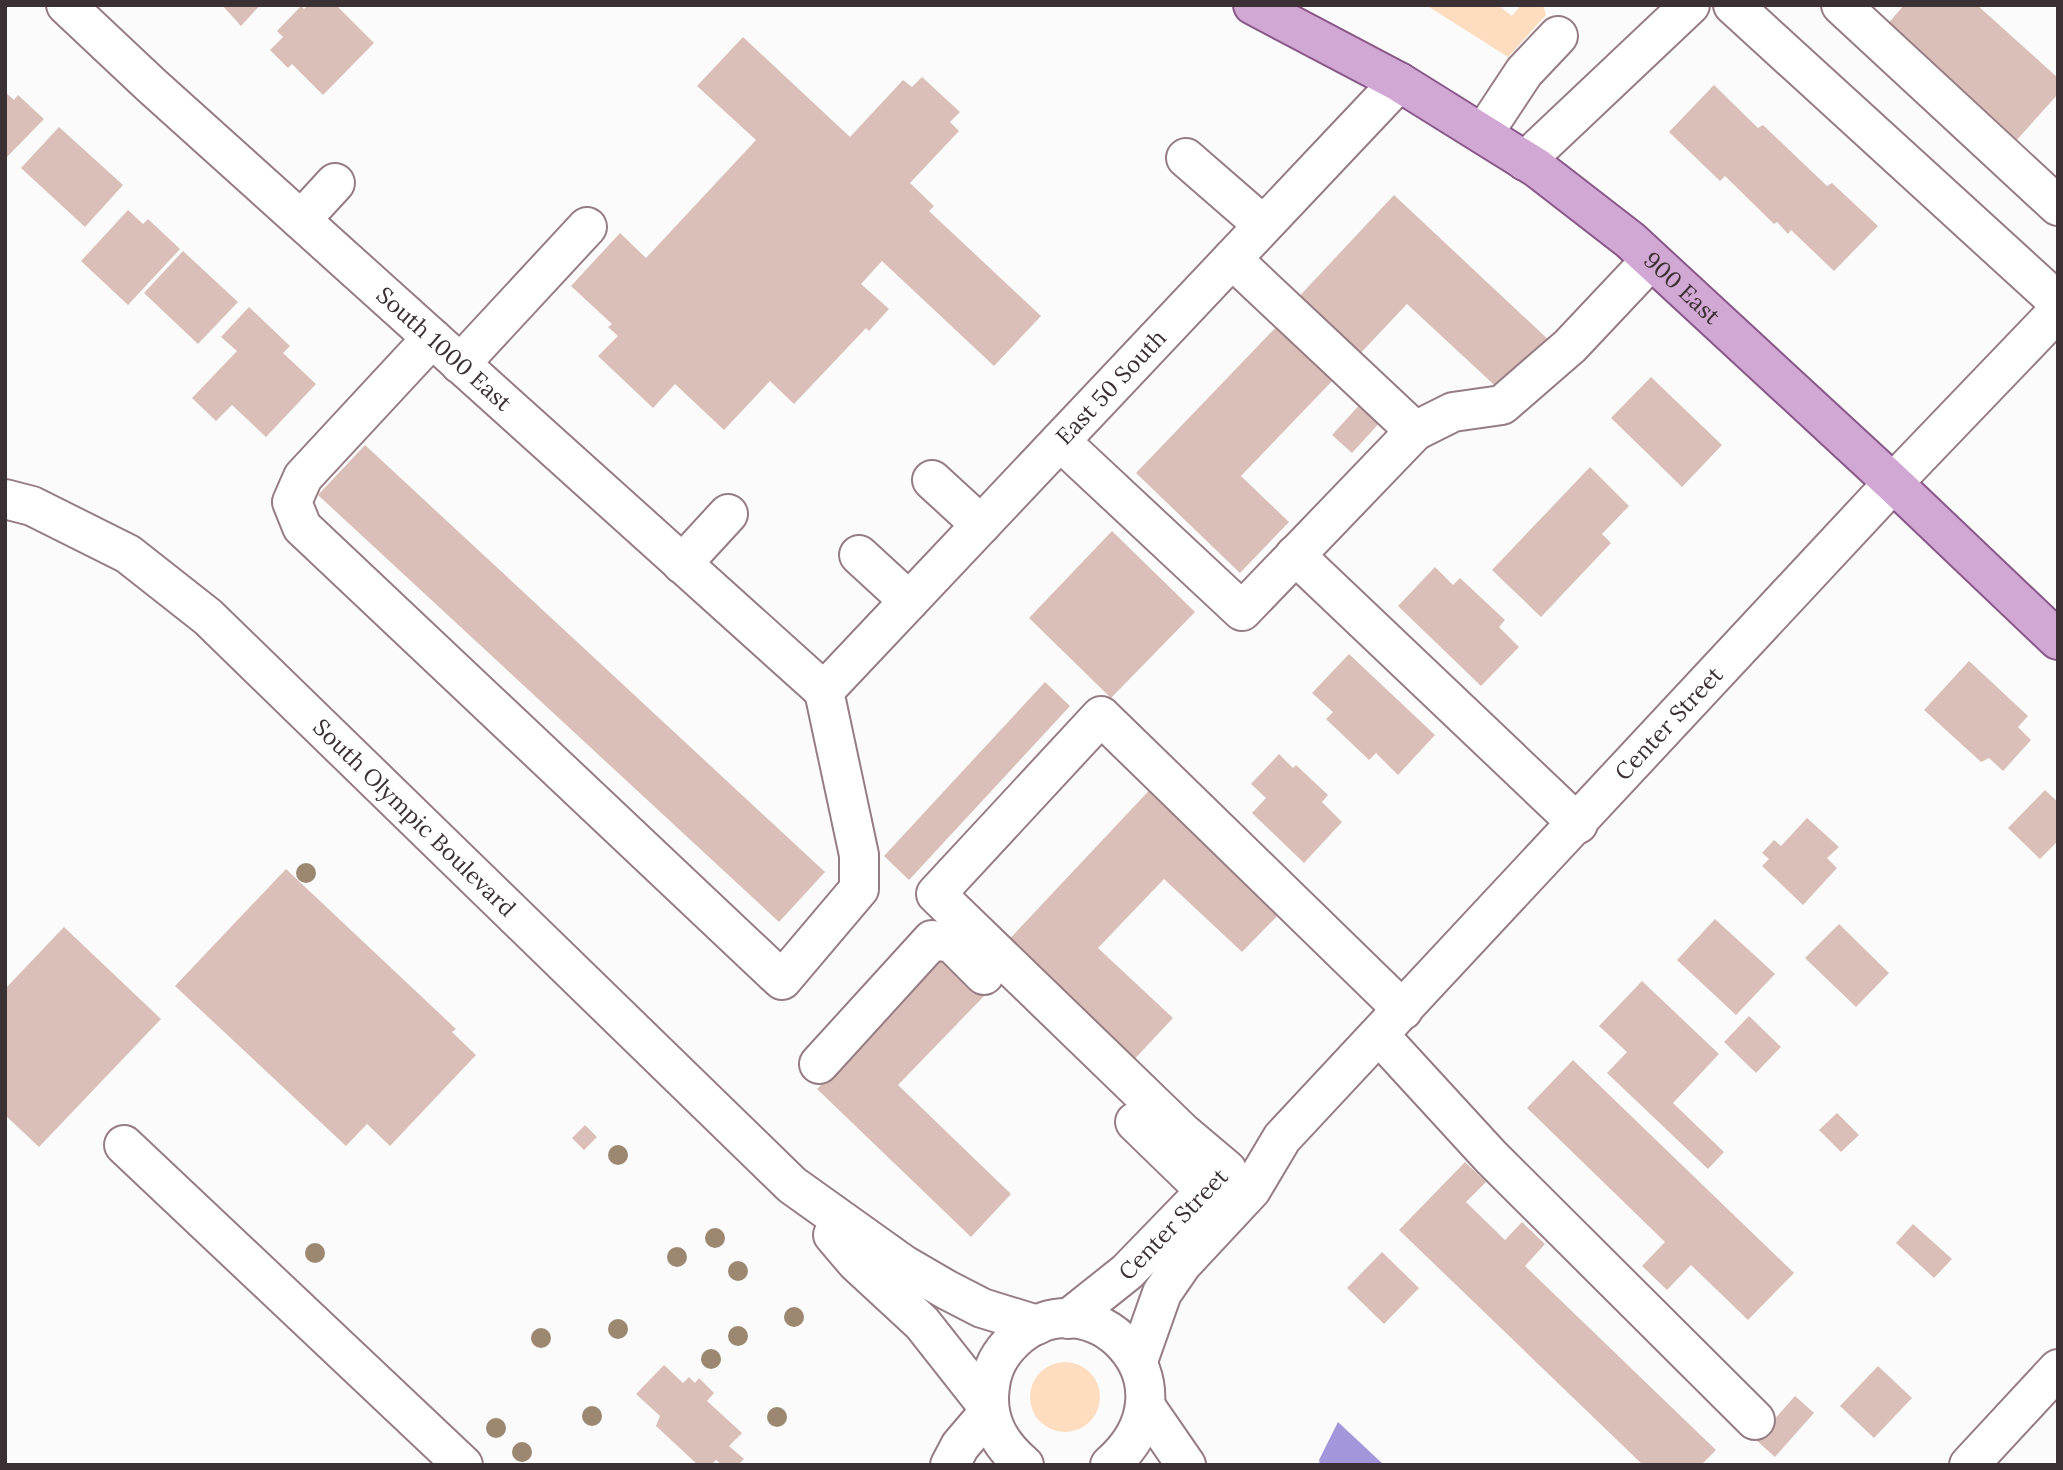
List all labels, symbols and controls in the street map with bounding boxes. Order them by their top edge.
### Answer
street label: 900 East [1638,245,1727,330]
street label: South 1000 East [371,280,518,417]
street label: East 50 South [1049,323,1172,450]
street label: Center Street [1608,660,1728,786]
street label: South Olympic Boulevard [307,712,522,923]
street label: Center Street [1112,1162,1234,1286]

